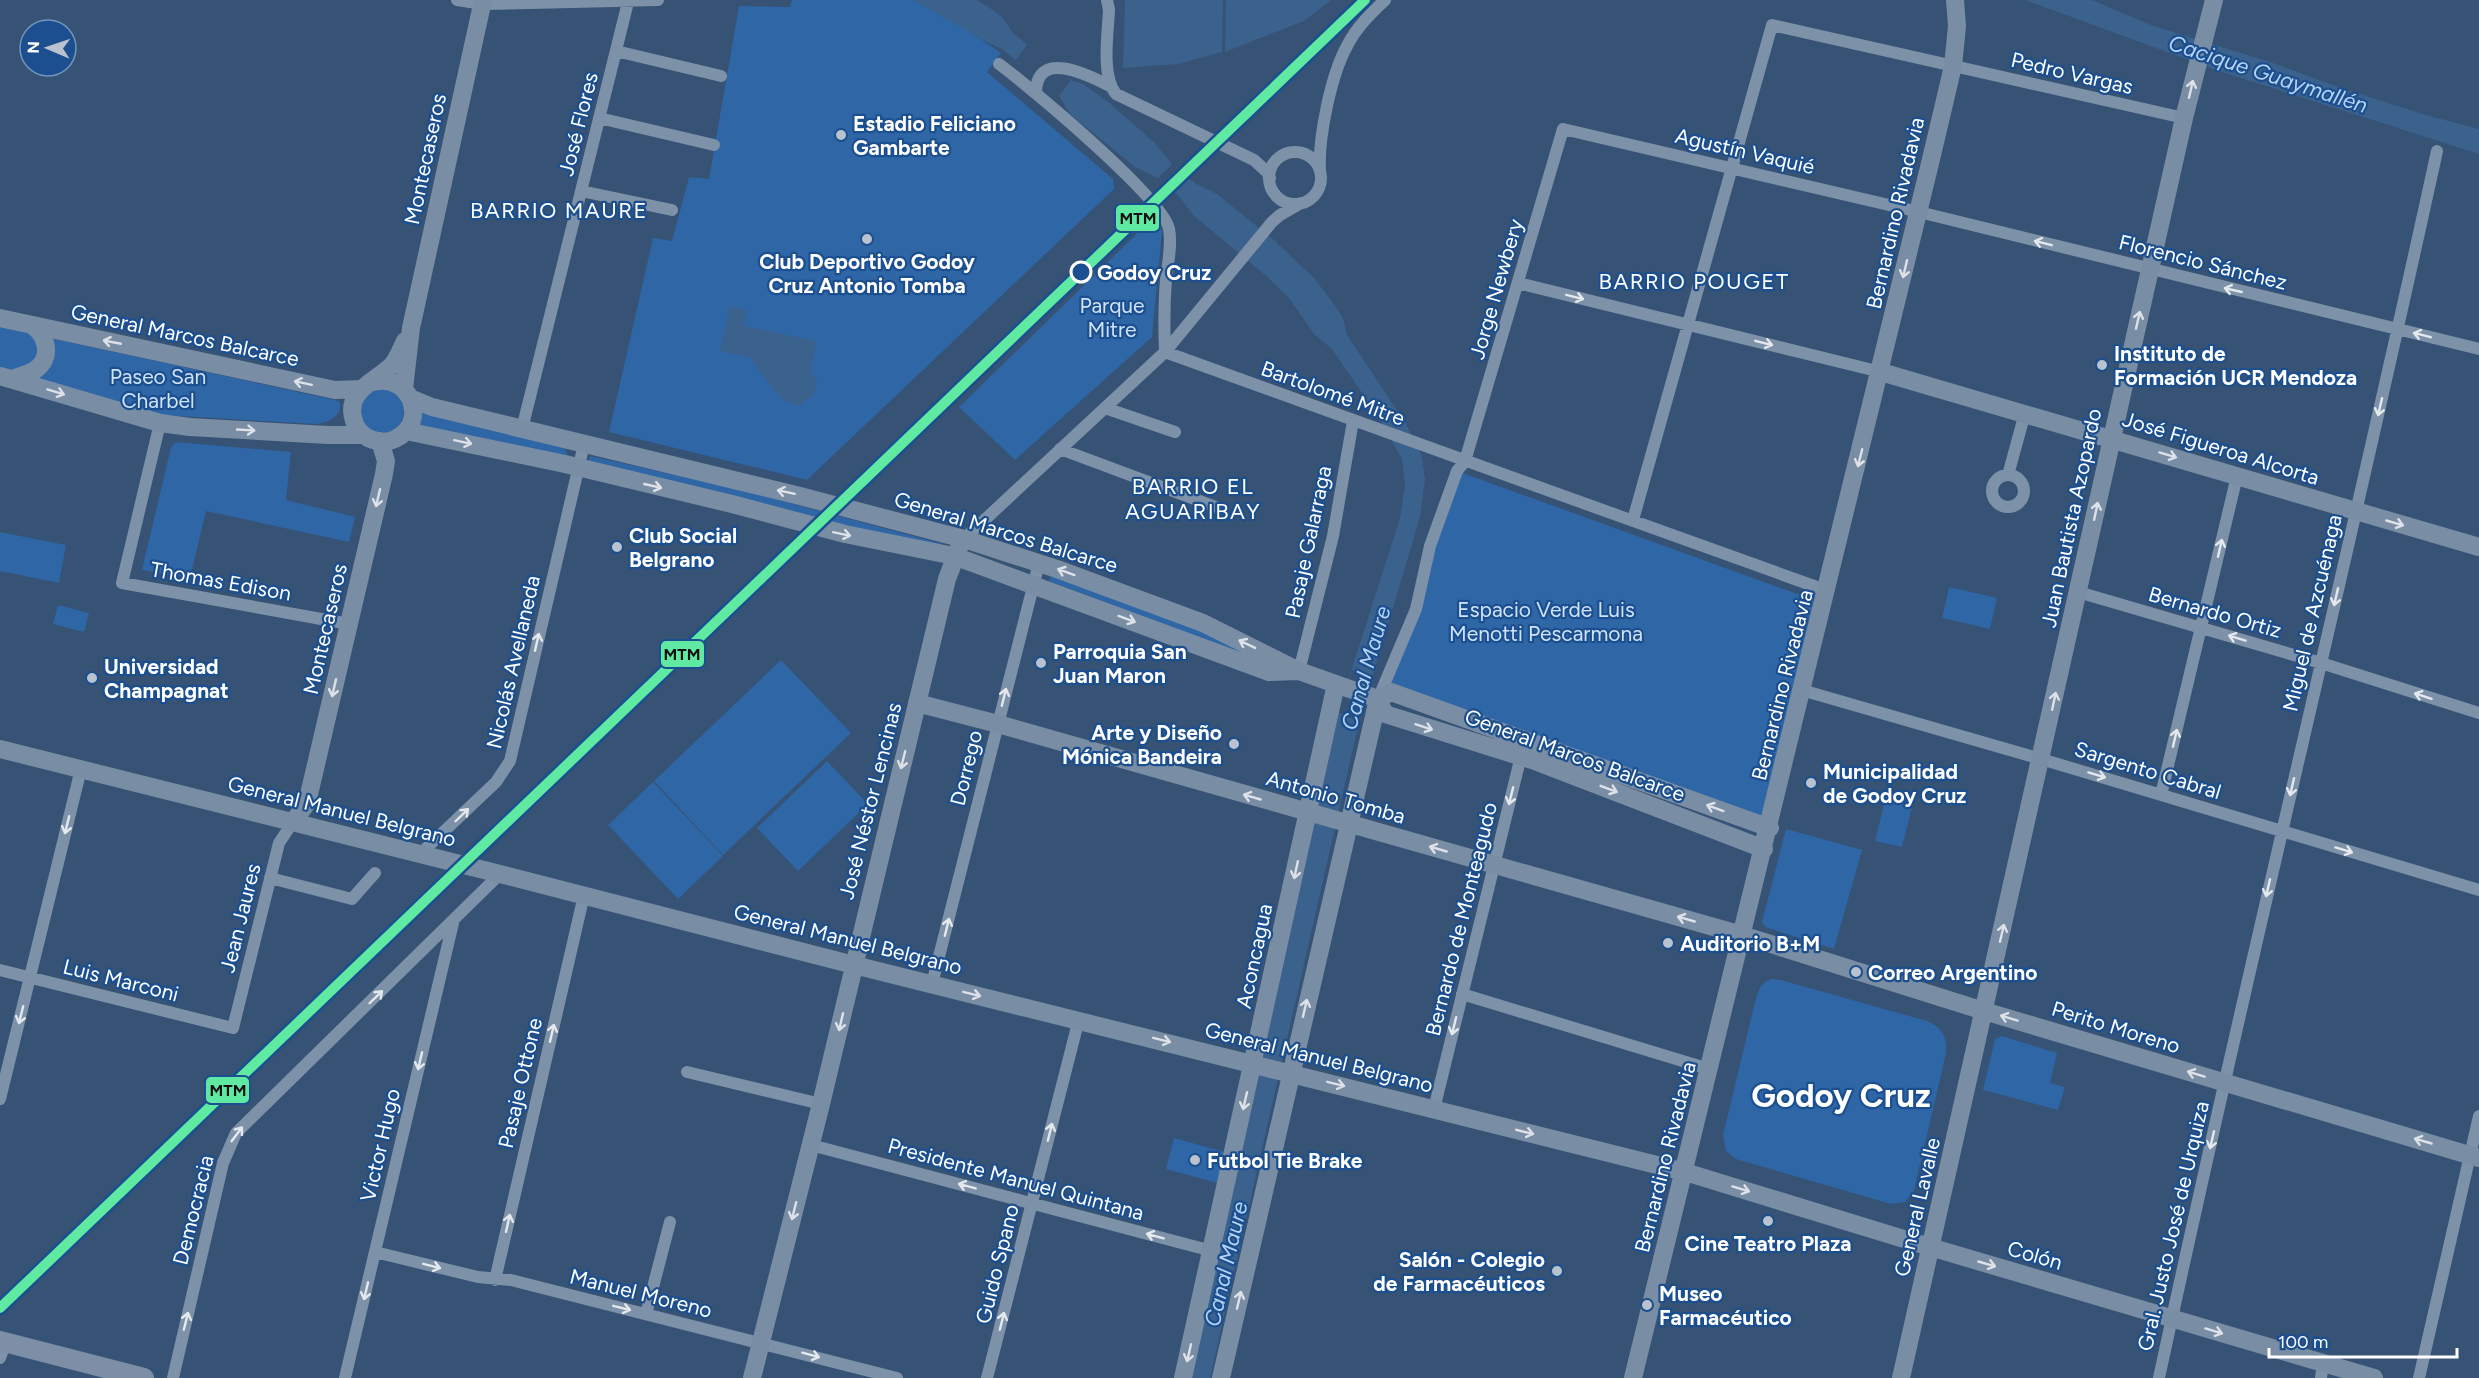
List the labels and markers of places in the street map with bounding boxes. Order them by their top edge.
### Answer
place label: Estadio Feliciano Gambarte [853,111,1016,160]
marker: Estadio Feliciano Gambarte [834,128,848,142]
marker: Club Deportivo Godoy Cruz Antonio Tomba [860,232,874,246]
place label: Club Deportivo Godoy Cruz Antonio Tomba [759,249,976,298]
place label: Godoy Cruz [1097,260,1211,285]
marker: Godoy Cruz [1070,261,1092,283]
place label: Instituto de Formación UCR Mendoza [2114,341,2357,390]
marker: Instituto de Formación UCR Mendoza [2095,358,2109,372]
place label: Club Social Belgrano [629,523,737,572]
marker: Club Social Belgrano [610,540,624,554]
place label: Parroquia San Juan Maron [1053,639,1187,688]
place label: Universidad Champagnat [104,654,229,703]
marker: Parroquia San Juan Maron [1034,656,1048,670]
marker: Universidad Champagnat [85,671,99,685]
place label: Arte y Diseño Mónica Bandeira [1062,720,1222,769]
marker: Arte y Diseño Mónica Bandeira [1227,737,1241,751]
place label: Municipalidad de Godoy Cruz [1823,759,1966,808]
marker: Municipalidad de Godoy Cruz [1804,776,1818,790]
place label: Auditorio B+M [1680,931,1820,956]
marker: Auditorio B+M [1661,936,1675,950]
place label: Correo Argentino [1868,960,2037,985]
marker: Correo Argentino [1849,965,1863,979]
place label: Futbol Tie Brake [1207,1148,1363,1173]
marker: Futbol Tie Brake [1188,1153,1202,1167]
marker: Cine Teatro Plaza [1761,1214,1775,1228]
place label: Cine Teatro Plaza [1685,1231,1851,1256]
place label: Salón - Colegio de Farmacéuticos [1373,1247,1545,1296]
marker: Salón - Colegio de Farmacéuticos [1550,1264,1564,1278]
place label: Museo Farmacéutico [1659,1281,1792,1330]
marker: Museo Farmacéutico [1640,1298,1654,1312]

